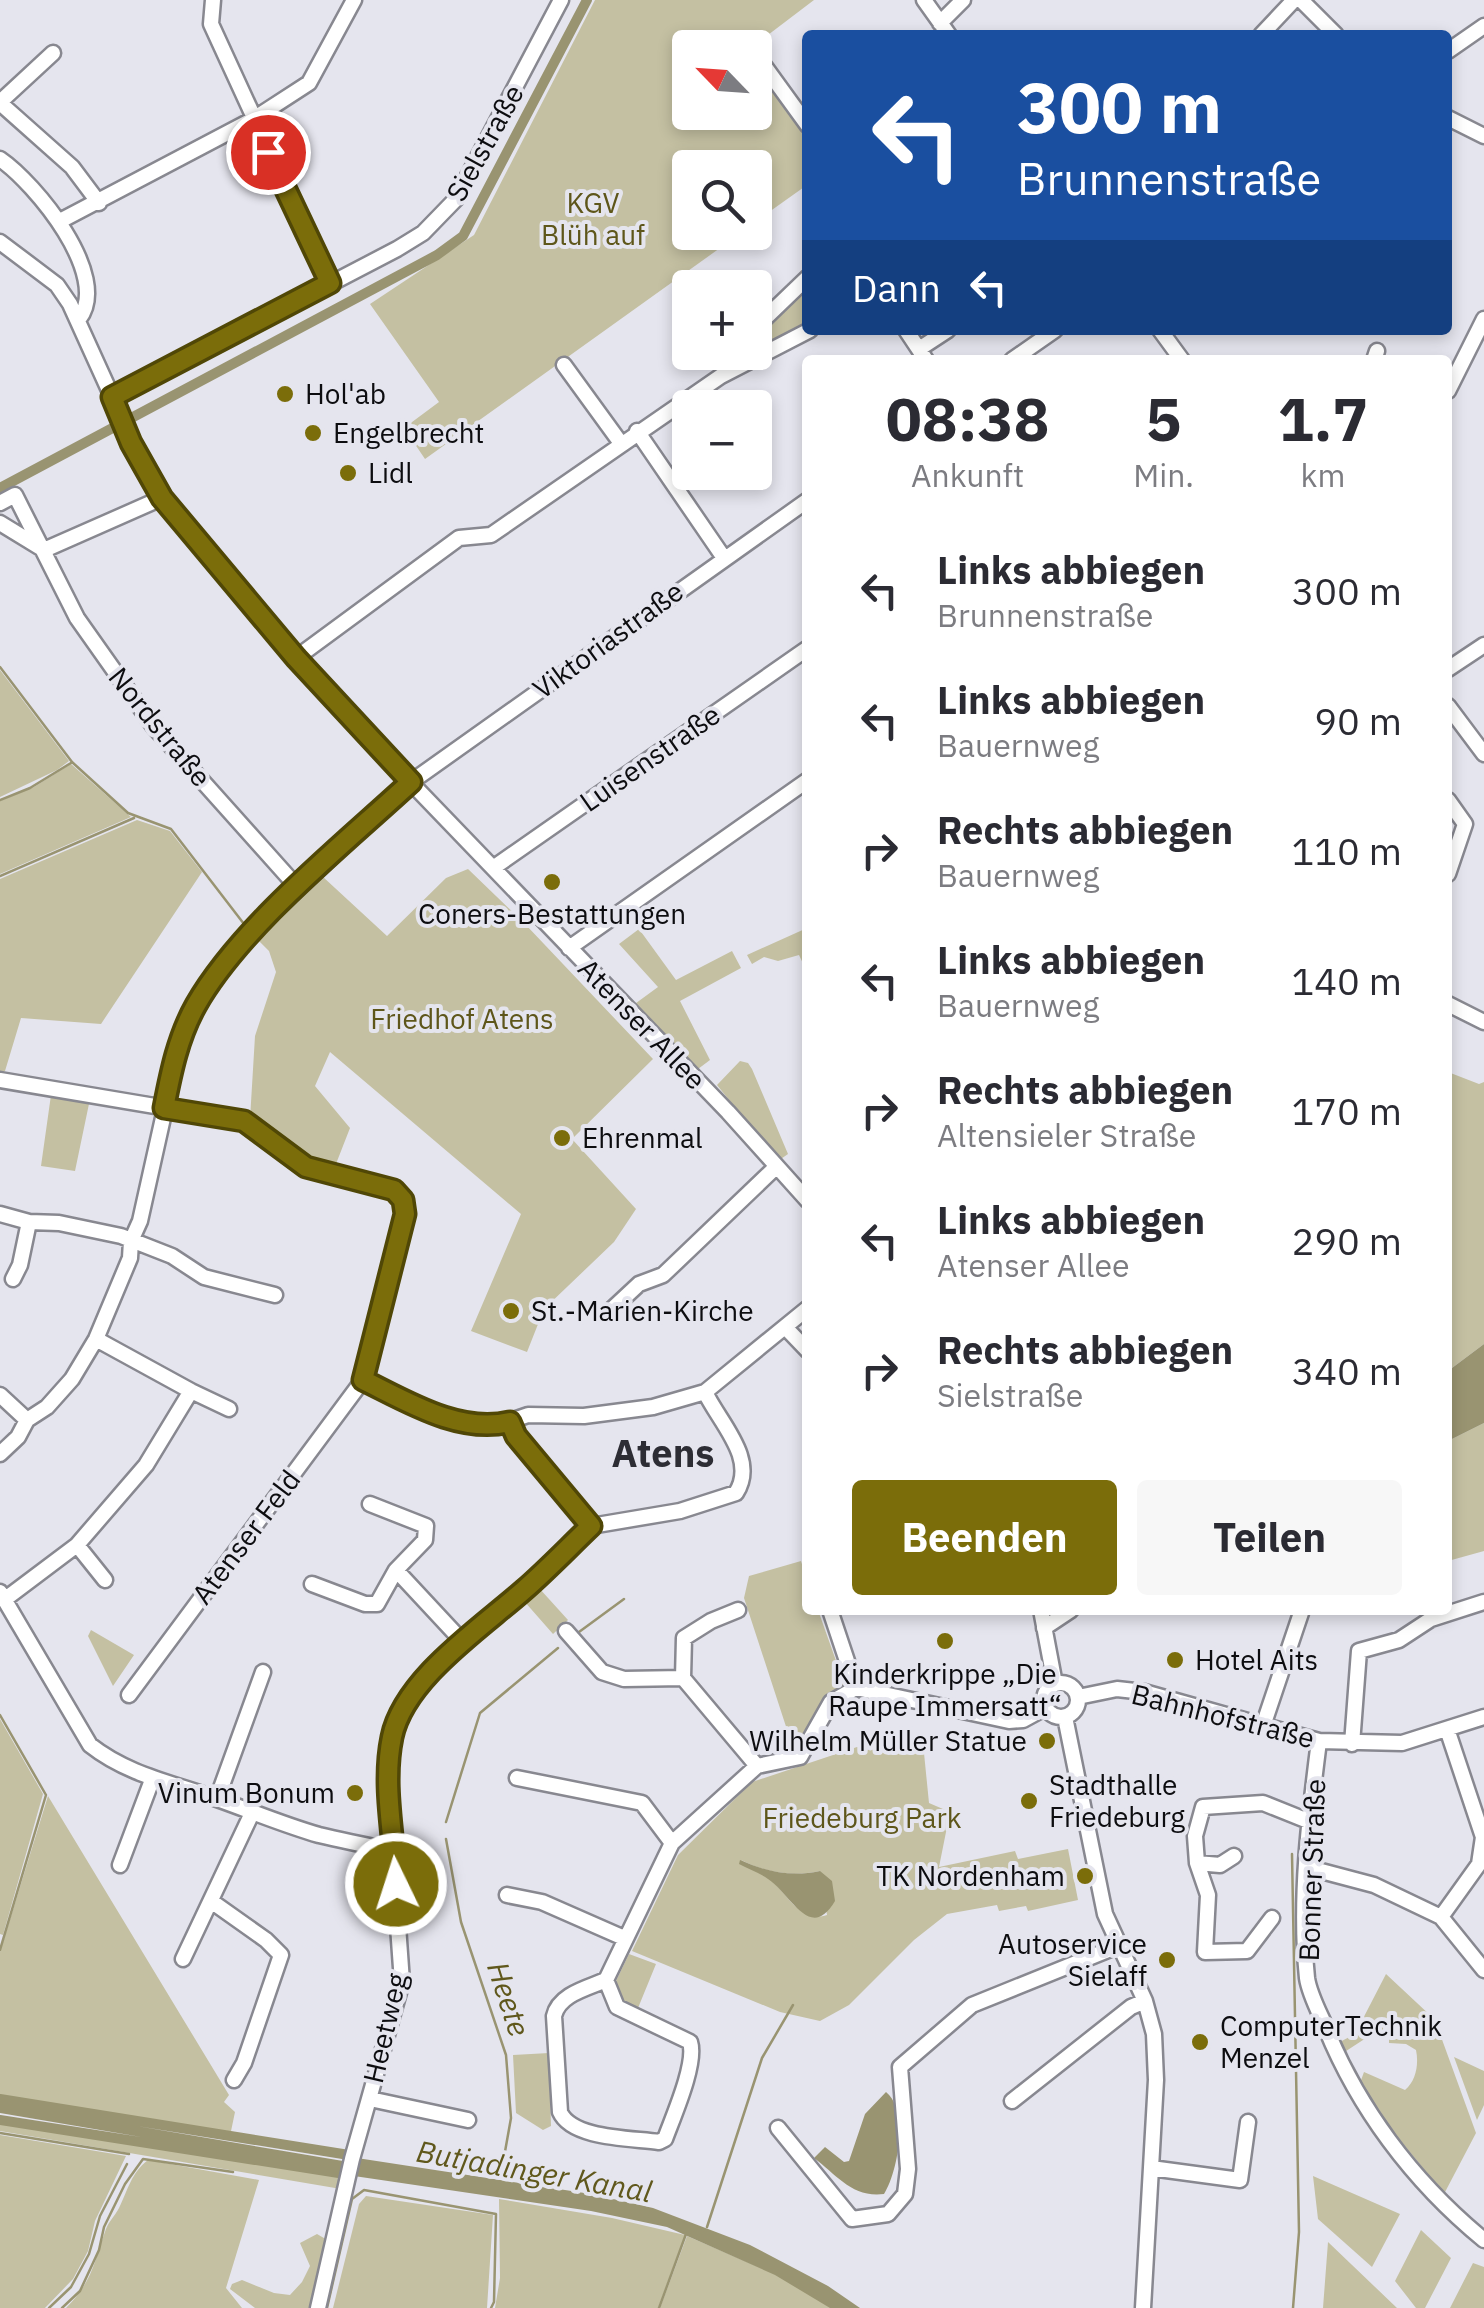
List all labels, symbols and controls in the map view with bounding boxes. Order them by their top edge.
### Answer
north arrow [672,30,772,130]
map controls [672,30,772,490]
text: 300 m [1017,61,1222,152]
icon: left [852,70,982,200]
street label: Sielstraße [437,78,532,208]
pin [226,110,311,195]
icon: arrive [241,125,296,180]
text: Brunnenstraße [1017,149,1321,207]
button: search [672,150,772,250]
park label: KGV Blüh auf [541,184,645,253]
icon: left [961,260,1016,315]
text: Dann [852,263,941,312]
button: + [672,270,772,370]
place label: Hol'ab [305,375,386,412]
text: 08:38 [886,379,1049,458]
text: 5 [1146,379,1182,458]
text: 1.7 [1278,379,1368,458]
marker: Hol'ab [274,383,296,405]
button: − [672,390,772,490]
place label: Engelbrecht [333,414,484,451]
marker: Engelbrecht [302,422,324,444]
place label: Lidl [368,454,413,491]
text: Ankunft [911,454,1024,496]
text: Min. [1133,454,1194,496]
text: km [1301,454,1345,496]
marker: Lidl [337,462,359,484]
text: Links abbiegen [937,545,1205,594]
icon: left [852,563,907,618]
text: 300 m [1291,566,1402,615]
street label: Viktoriastraße [525,572,691,707]
text: Brunnenstraße [937,594,1153,636]
street label: Nordstraße [101,659,220,794]
text: Links abbiegen [937,675,1205,724]
icon: left [852,693,907,748]
street label: Luisenstraße [572,696,727,820]
text: 90 m [1314,696,1402,745]
text: Bauernweg [937,724,1099,766]
text: Rechts abbiegen [937,805,1233,854]
icon: right [852,823,907,878]
text: 110 m [1291,826,1402,875]
text: Bauernweg [937,854,1099,896]
marker: Coners-Bestattungen [541,871,563,893]
place label: Coners-Bestattungen [418,895,686,932]
text: Links abbiegen [937,935,1205,984]
street label: Atenser Allee [571,950,714,1097]
icon: left [852,953,907,1008]
text: 140 m [1291,956,1402,1005]
text: Bauernweg [937,984,1099,1026]
park label: Friedhof Atens [370,1000,554,1037]
text: Rechts abbiegen [937,1065,1233,1114]
icon: right [852,1083,907,1138]
text: 170 m [1291,1086,1402,1135]
text: Altensieler Straße [937,1114,1196,1156]
place label: Ehrenmal [582,1119,703,1156]
marker: Ehrenmal [551,1127,573,1149]
text: Links abbiegen [937,1195,1205,1244]
icon: left [852,1213,907,1268]
text: 290 m [1291,1216,1402,1265]
text: Atenser Allee [937,1244,1130,1286]
place label: St.-Marien-Kirche [531,1292,754,1329]
marker: St.-Marien-Kirche [500,1300,522,1322]
text: Rechts abbiegen [937,1325,1233,1374]
icon: right [852,1343,907,1398]
text: 340 m [1291,1346,1402,1395]
text: Sielstraße [937,1374,1083,1416]
district label: Atens [612,1428,714,1477]
street label: Atenser Feld [183,1462,308,1611]
button: Beenden [852,1480,1117,1595]
button: Teilen [1137,1480,1402,1595]
marker: Kinderkrippe „Die Raupe Immersatt“ [934,1630,956,1652]
place label: Hotel Aits [1195,1641,1318,1678]
marker: Hotel Aits [1164,1649,1186,1671]
place label: Kinderkrippe „Die Raupe Immersatt“ [828,1655,1062,1724]
street label: Bahnhofstraße [1128,1675,1318,1756]
place label: Wilhelm Müller Statue [749,1722,1027,1759]
marker: Wilhelm Müller Statue [1036,1730,1058,1752]
place label: Stadthalle Friedeburg [1049,1766,1185,1835]
place label: Vinum Bonum [158,1774,335,1811]
street label: Bonner Straße [1290,1778,1333,1962]
marker: Vinum Bonum [344,1782,366,1804]
marker: Stadthalle Friedeburg [1018,1790,1040,1812]
park label: Friedeburg Park [762,1799,962,1836]
position arrow [344,1832,448,1936]
place label: TK Nordenham [876,1857,1065,1894]
marker: TK Nordenham [1074,1865,1096,1887]
place label: Autoservice Sielaff [998,1925,1147,1994]
marker: Autoservice Sielaff [1156,1949,1178,1971]
water label: Heete [479,1956,540,2041]
street label: Heetweg [354,1969,415,2087]
place label: ComputerTechnik Menzel [1220,2007,1442,2076]
marker: ComputerTechnik Menzel [1189,2031,1211,2053]
water label: Butjadinger Kanal [414,2131,655,2210]

